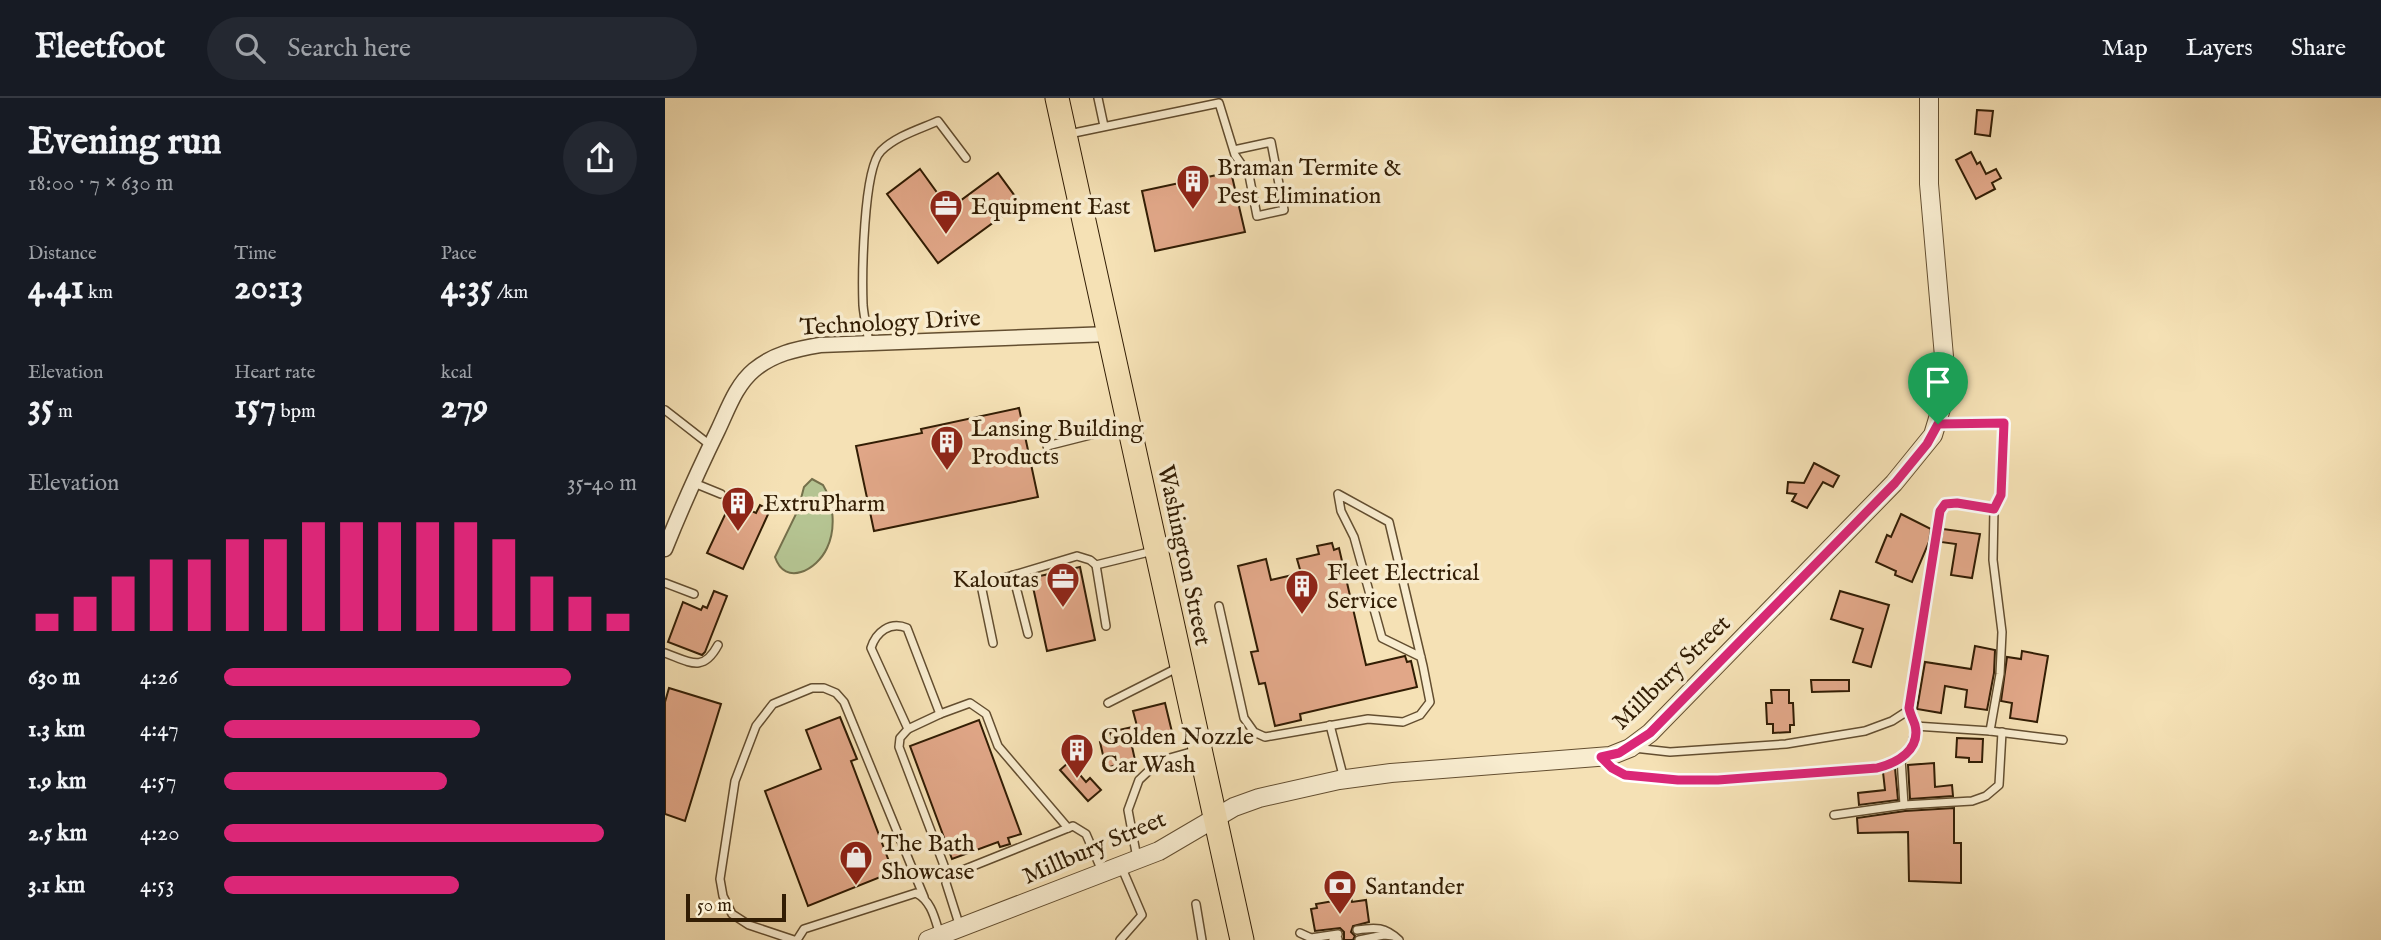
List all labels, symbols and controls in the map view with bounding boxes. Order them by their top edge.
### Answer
search box [207,17,697,80]
text: Fleetfoot [35,27,165,69]
icon: search [231,29,269,67]
text: Search here [287,32,411,65]
text: Map [2102,33,2148,64]
text: Layers [2186,33,2253,64]
text: Share [2291,33,2346,64]
text: Evening run [28,119,222,167]
button: share [563,121,637,195]
place label: Braman Termite & Pest Elimination [1217,153,1402,212]
building icon: Braman Termite & Pest Elimination [1174,162,1212,211]
text: 18:00 · 7 × 630 m [28,169,174,198]
office icon: Equipment East [927,187,965,236]
place label: Equipment East [971,192,1131,223]
text: Distance [28,242,97,266]
text: Time [234,242,277,266]
text: Pace [441,242,477,266]
text: 4.41 [28,266,84,311]
text: 20:13 [234,266,303,311]
text: 4:35 [441,266,493,311]
text: km [84,281,113,305]
text: /km [493,281,528,305]
street label: Technology Drive [799,303,981,344]
pin [1908,352,1968,424]
text: Elevation [28,361,103,385]
text: Heart rate [234,361,315,385]
text: kcal [441,361,472,385]
icon: arrive [1919,363,1957,401]
text: 35 [28,385,54,430]
text: 157 [234,385,276,430]
text: 279 [441,385,488,430]
text: m [54,400,73,424]
text: bpm [276,400,316,424]
place label: Lansing Building Products [971,414,1144,473]
building icon: Lansing Building Products [928,423,966,472]
street label: Washington Street [1149,462,1218,648]
text: Elevation [28,469,119,498]
text: 35–40 m [567,469,637,498]
building icon: ExtruPharm [719,484,757,533]
place label: ExtruPharm [763,489,885,520]
place label: Fleet Electrical Service [1327,558,1480,617]
office icon: Kaloutas [1044,560,1082,609]
place label: Kaloutas [953,565,1039,596]
building icon: Fleet Electrical Service [1283,567,1321,616]
street label: Millbury Street [1606,609,1738,737]
text: 630 m [28,663,80,692]
text: 4:26 [140,663,178,692]
text: 1.3 km [28,715,85,744]
text: 4:47 [140,715,179,744]
place label: Golden Nozzle Car Wash [1101,722,1254,781]
building icon: Golden Nozzle Car Wash [1058,731,1096,780]
text: 1.9 km [28,767,87,796]
text: 4:57 [140,767,176,796]
street label: Millbury Street [1018,804,1171,892]
text: 2.5 km [28,819,87,848]
text: 4:20 [140,819,179,848]
place label: The Bath Showcase [881,829,975,888]
shop icon: The Bath Showcase [837,838,875,887]
bank icon: Santander [1321,867,1359,916]
text: 3.1 km [28,871,85,900]
text: 4:53 [140,871,174,900]
place label: Santander [1365,872,1465,903]
scale bar [686,891,786,923]
text: 50 m [697,894,732,918]

